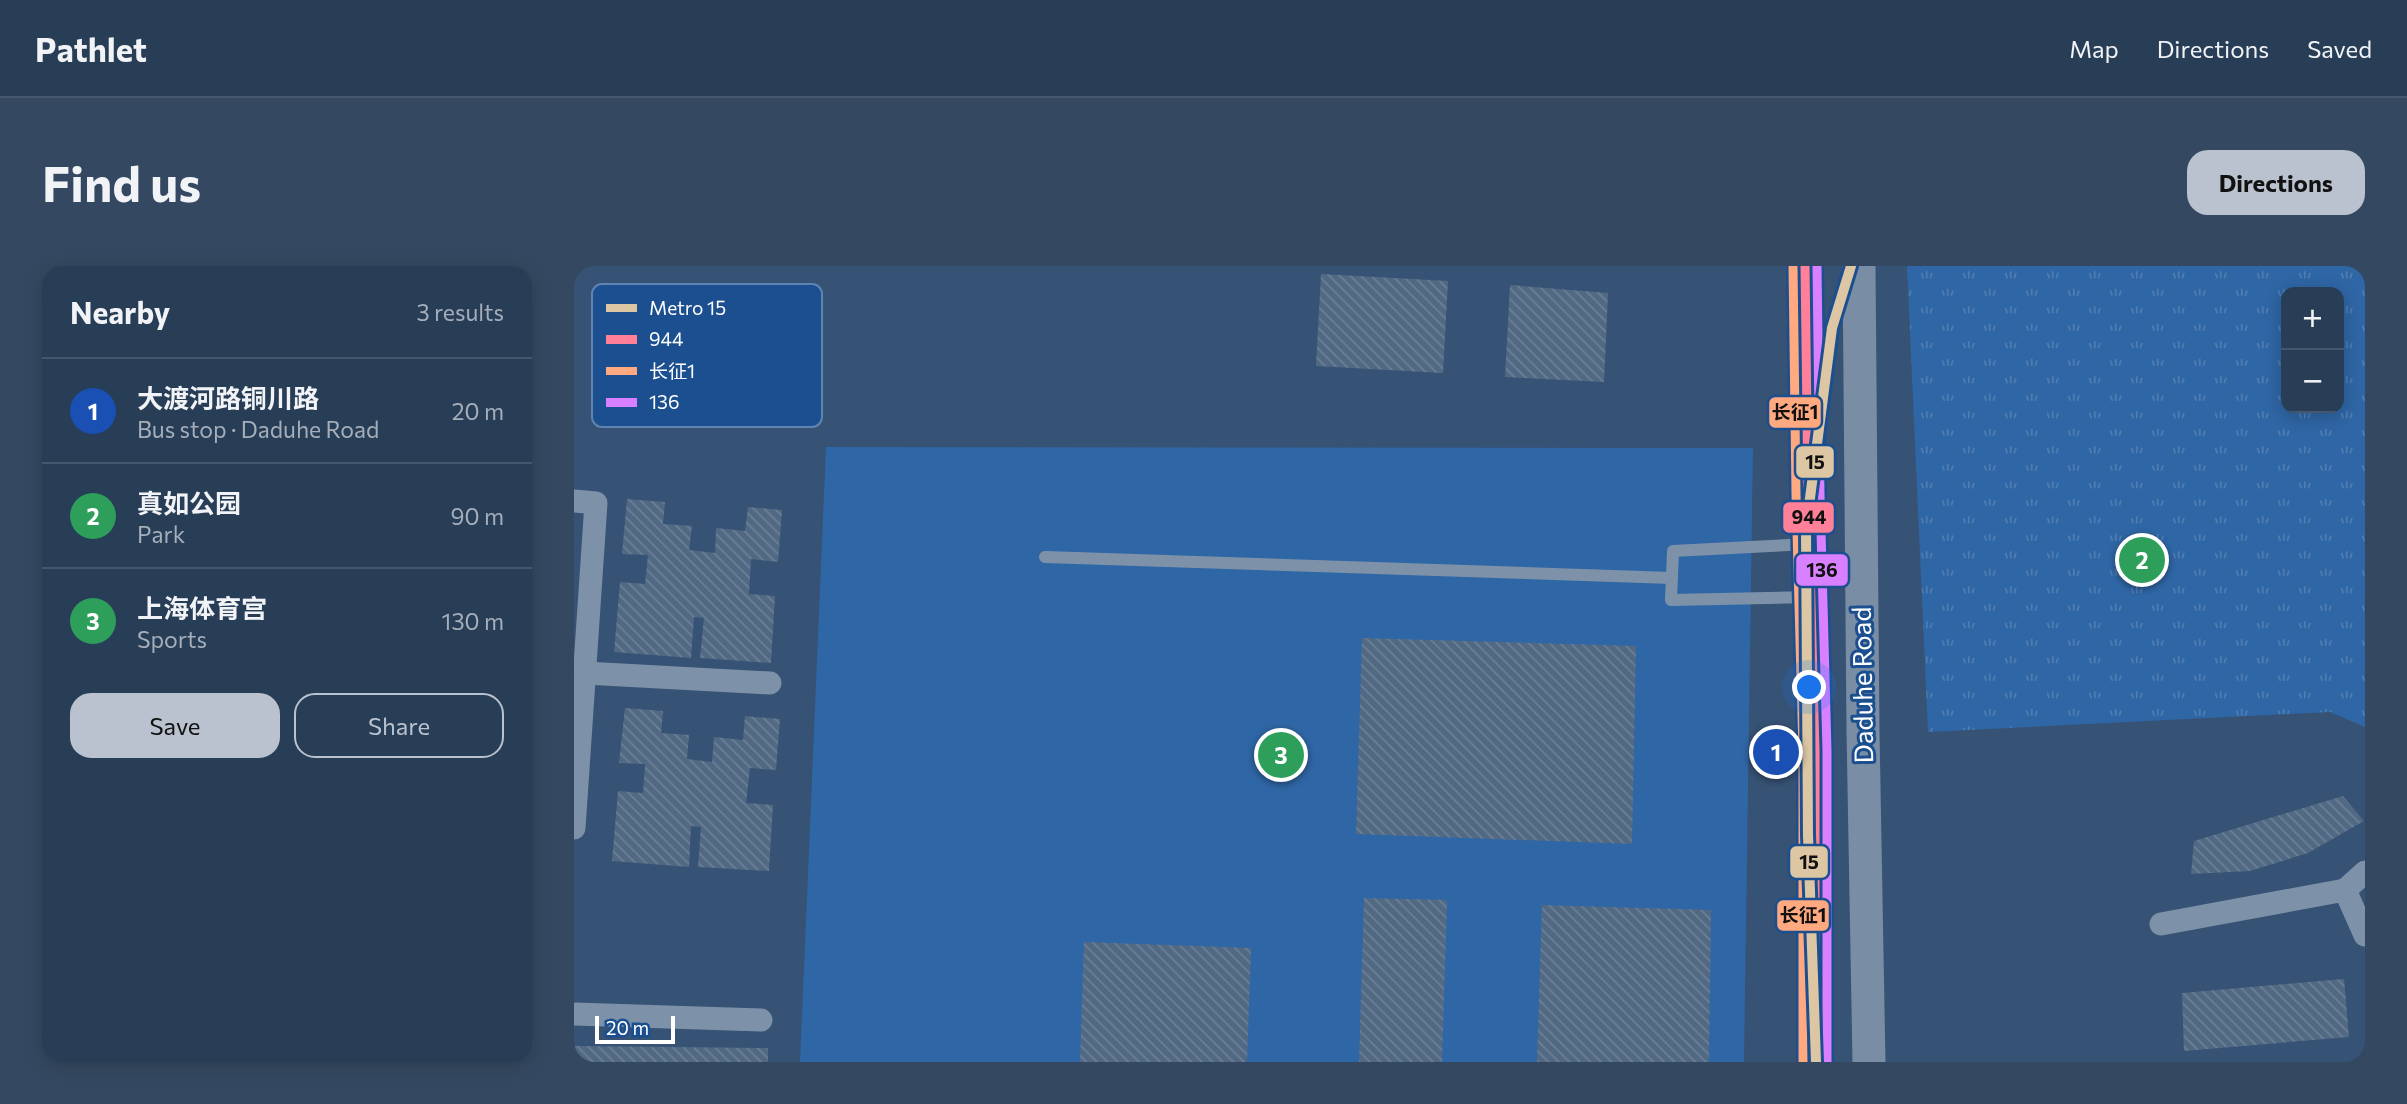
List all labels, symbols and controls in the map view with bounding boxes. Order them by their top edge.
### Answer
text: Pathlet [35,28,147,69]
text: Map [2069,34,2119,63]
text: Directions [2157,34,2269,63]
text: Saved [2307,34,2372,63]
button: Directions [2187,150,2365,215]
text: Find us [42,152,201,212]
legend [592,284,822,427]
map controls [2281,287,2344,413]
button: + [2281,287,2344,350]
text: Nearby [70,293,170,330]
text: Metro 15 [649,296,726,319]
text: 3 results [417,298,504,326]
text: 944 [649,327,683,350]
button: − [2281,350,2344,413]
text: 长征1 [649,359,695,382]
text: 大渡河路铜川路 [137,382,319,413]
text: 136 [649,390,680,413]
line badge: 长征1 [1768,396,1822,429]
text: 1 [88,397,98,425]
text: 20 m [452,397,504,425]
text: 长征1 [1772,400,1818,423]
text: Bus stop · Daduhe Road [137,415,379,443]
line badge: 15 [1795,445,1835,479]
text: 15 [1805,450,1825,473]
text: 真如公园 [137,487,241,518]
line badge: 944 [1782,501,1835,534]
text: 2 [86,502,100,530]
text: 90 m [451,502,504,530]
text: 944 [1791,505,1827,528]
text: Park [137,520,185,548]
pin: 2 [2119,534,2165,586]
line badge: 136 [1795,553,1849,587]
text: 136 [1806,558,1838,581]
text: 上海体育宫 [137,592,267,623]
street label: Daduhe Road [1845,606,1878,764]
text: 3 [86,607,100,635]
text: 130 m [442,607,504,635]
text: Sports [137,625,207,653]
your location [1792,670,1826,704]
button: Save [70,693,280,758]
button: Share [294,693,504,758]
pin: 1 [1753,726,1799,778]
pin: 3 [1258,729,1304,781]
line badge: 15 [1789,845,1829,879]
text: 15 [1799,850,1819,873]
line badge: 长征1 [1776,899,1830,932]
text: 长征1 [1780,903,1826,926]
scale bar [595,1013,676,1045]
text: 20 m [606,1016,649,1039]

